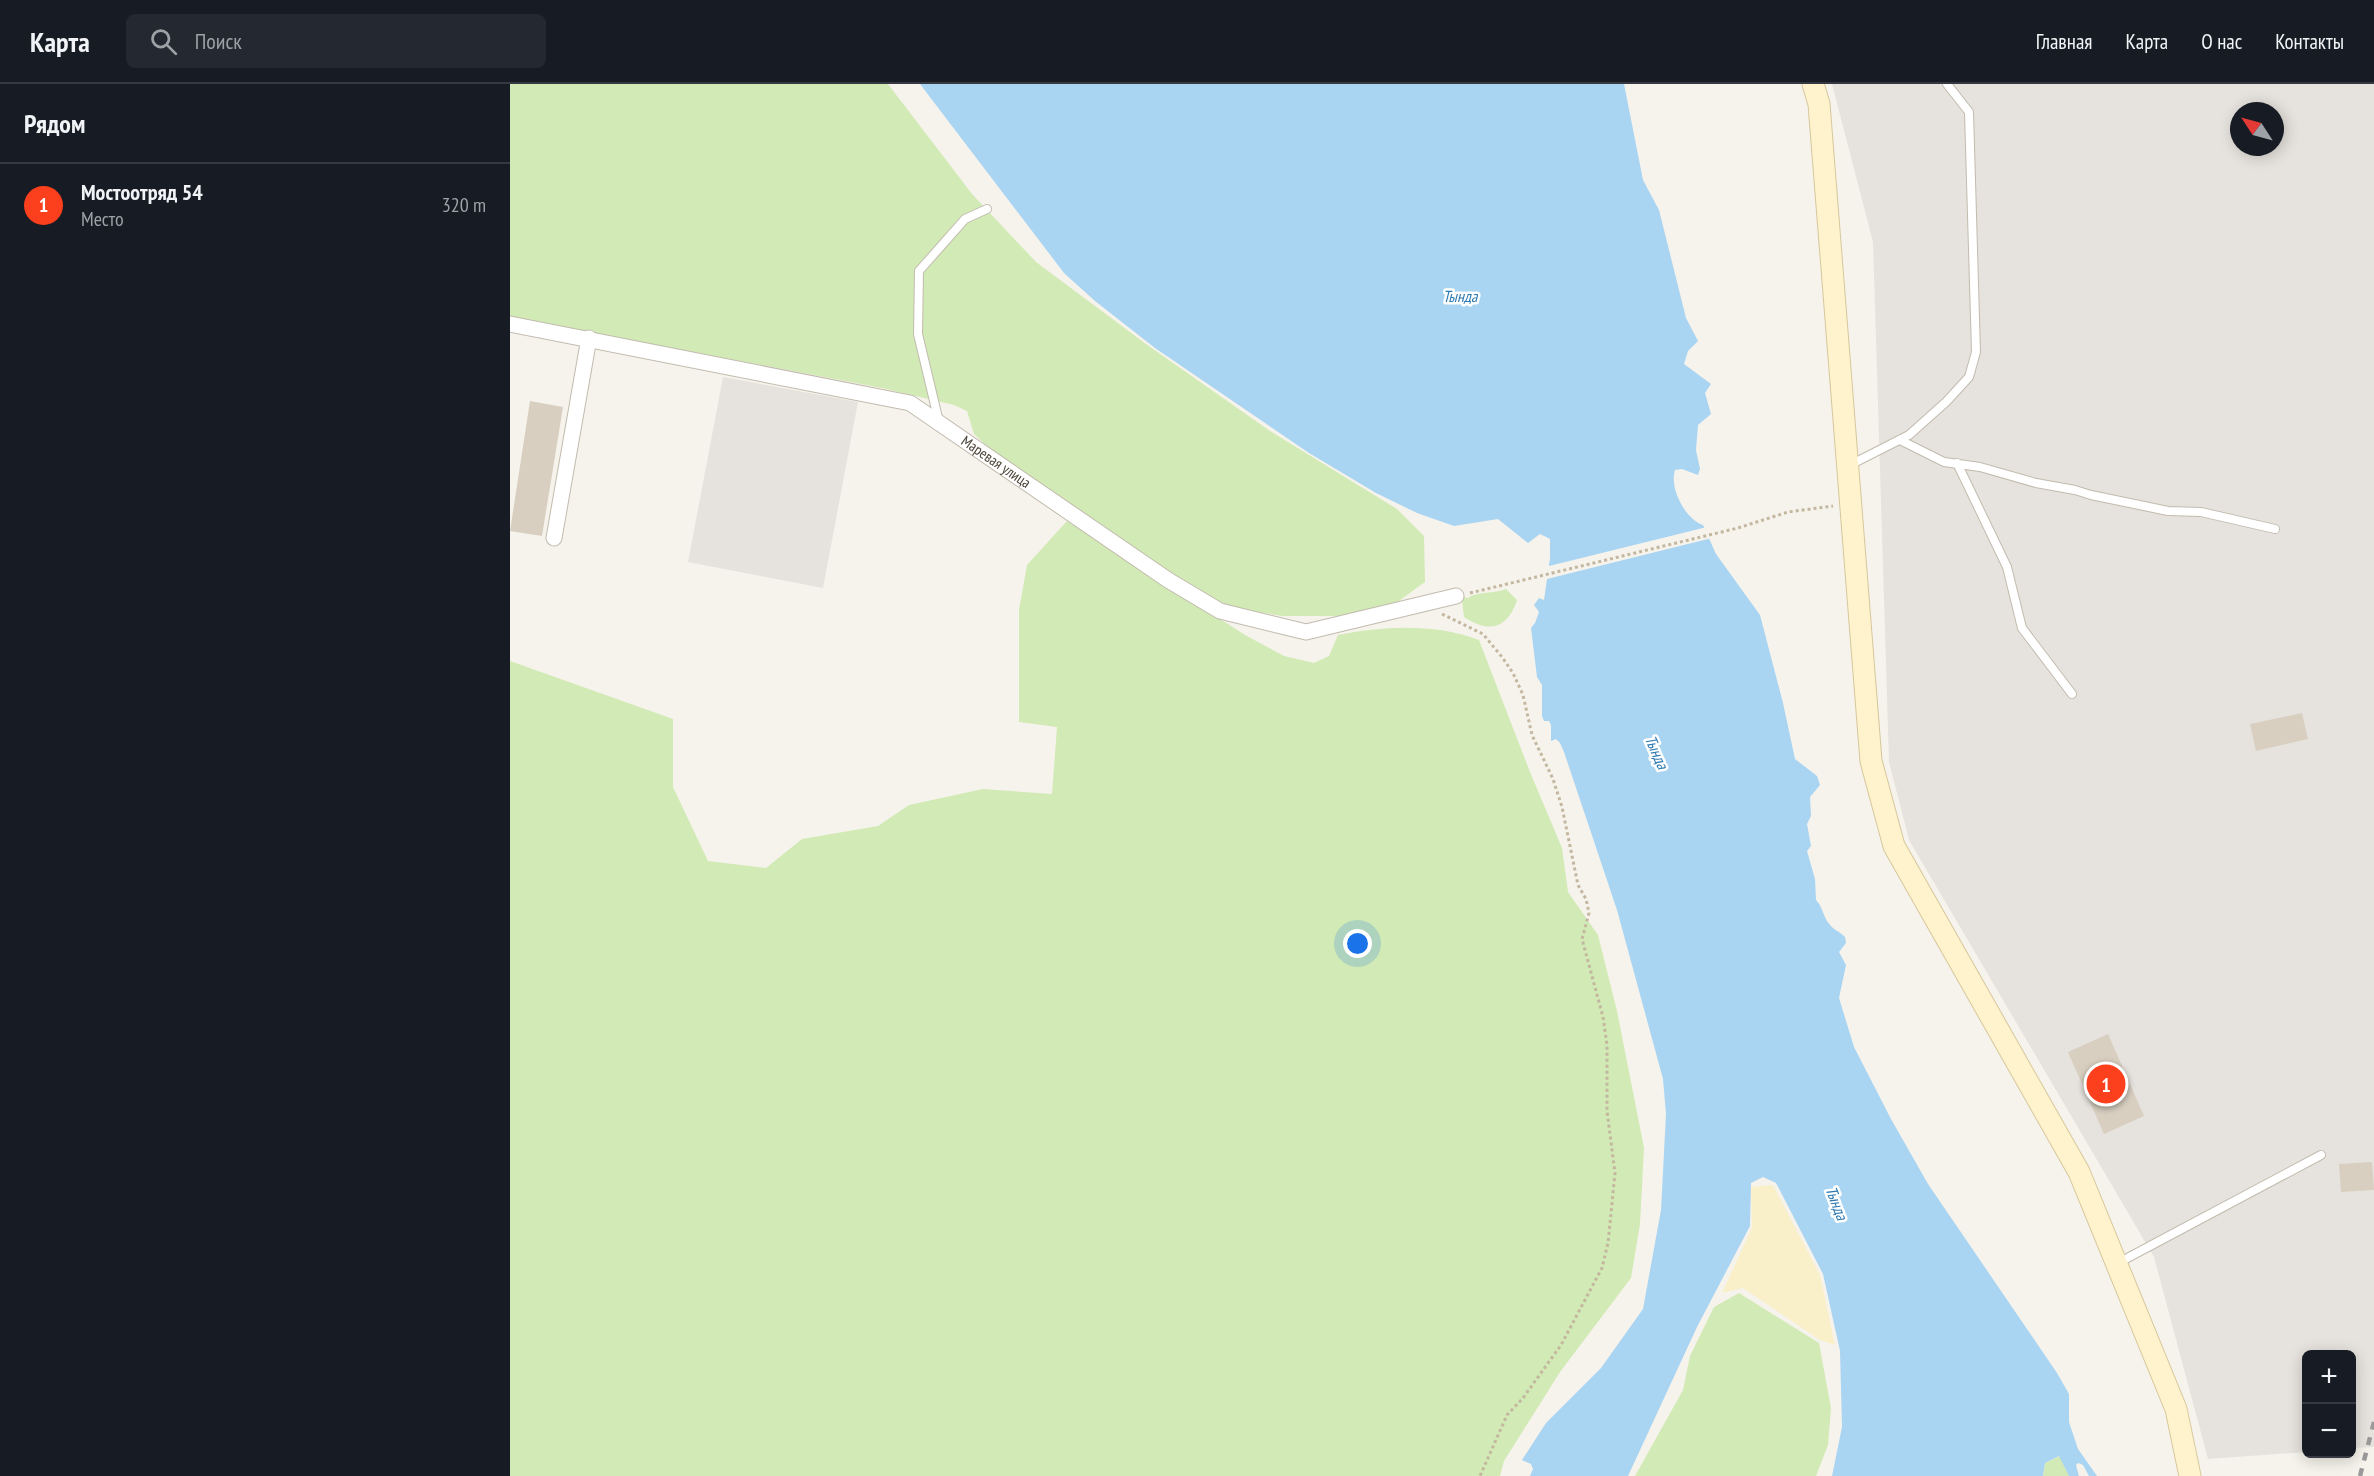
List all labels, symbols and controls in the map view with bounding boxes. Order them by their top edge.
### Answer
search box [126,14,546,68]
text: Карта [30,23,90,60]
icon: search [147,25,180,58]
text: Поиск [195,27,242,55]
text: Главная [2036,28,2092,55]
text: Карта [2125,28,2168,55]
text: О нас [2201,28,2242,55]
text: Контакты [2275,28,2344,55]
north arrow [2230,102,2284,156]
text: Рядом [24,107,85,140]
text: Мостоотряд 54 [81,178,203,206]
text: 1 [39,192,48,218]
text: 320 m [442,192,486,218]
text: Место [81,206,124,232]
water label: Тында [1443,286,1479,306]
street label: Маревая улица [958,431,1035,492]
water label: Тында [1641,732,1674,773]
your location [1343,929,1372,958]
pin: 1 [2086,1062,2126,1106]
water label: Тында [1821,1183,1853,1224]
map controls [2302,1350,2356,1458]
button: + [2302,1350,2356,1404]
button: − [2302,1404,2356,1458]

